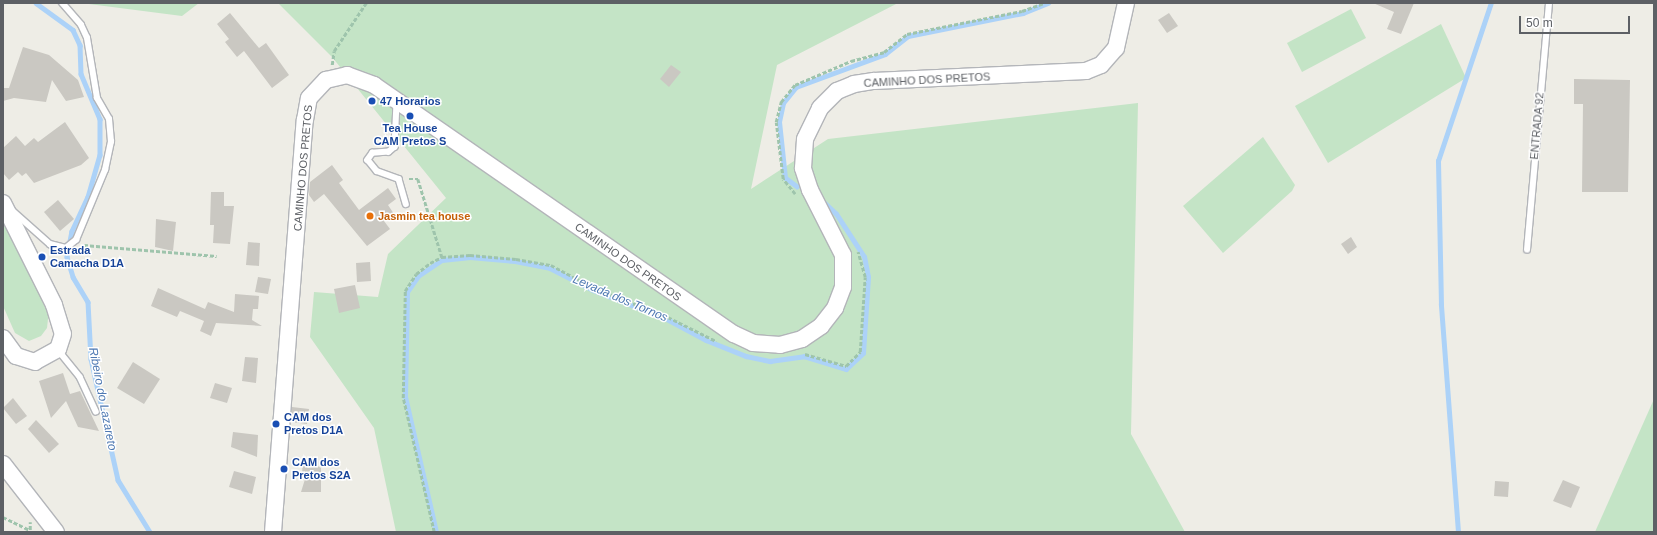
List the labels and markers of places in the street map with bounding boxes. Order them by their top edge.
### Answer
place label: 47 Horarios [380,94,441,108]
marker: 47 Horarios [367,96,377,106]
marker: Tea House CAM Pretos S [405,111,415,121]
place label: Tea House CAM Pretos S [374,122,446,148]
place label: Jasmin tea house [378,209,470,223]
marker: Jasmin tea house [365,211,375,221]
place label: Estrada Camacha D1A [50,244,124,270]
marker: Estrada Camacha D1A [37,252,47,262]
place label: CAM dos Pretos D1A [284,411,343,437]
marker: CAM dos Pretos D1A [271,419,281,429]
place label: CAM dos Pretos S2A [292,456,351,482]
marker: CAM dos Pretos S2A [279,464,289,474]

